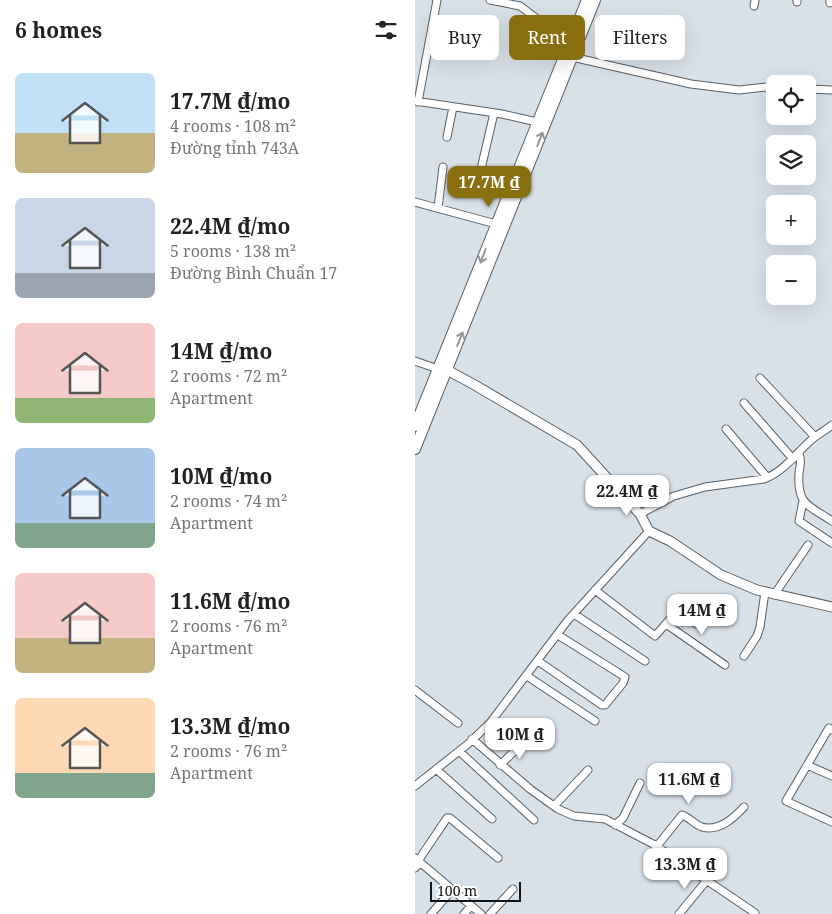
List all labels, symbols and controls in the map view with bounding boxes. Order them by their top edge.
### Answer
chip: Buy [430,15,499,60]
chip: Rent [509,15,585,60]
chip: Filters [595,15,685,60]
text: 6 homes [15,16,102,44]
icon: filters [372,16,400,44]
map controls [766,75,816,305]
button: locate [766,75,816,125]
text: 17.7M ₫/mo [170,87,291,115]
icon: home [55,93,115,153]
text: 4 rooms · 108 m² [170,115,296,137]
one-way arrow [535,132,545,147]
button: layers [766,135,816,185]
text: Đường tỉnh 743A [170,137,299,159]
pin: 17.7M ₫ [443,166,535,208]
text: 17.7M ₫ [458,171,520,193]
button: + [766,195,816,245]
text: 22.4M ₫/mo [170,212,291,240]
icon: home [55,218,115,278]
text: 5 rooms · 138 m² [170,240,296,262]
one-way arrow [477,248,487,263]
button: − [766,255,816,305]
text: Đường Bình Chuẩn 17 [170,262,337,284]
one-way arrow [455,332,465,347]
text: 14M ₫/mo [170,337,272,365]
icon: home [55,343,115,403]
text: 2 rooms · 72 m² [170,365,287,387]
text: Apartment [170,387,253,409]
text: 10M ₫/mo [170,462,272,490]
icon: home [55,468,115,528]
pin: 22.4M ₫ [581,474,673,517]
text: 22.4M ₫ [596,480,658,502]
text: 2 rooms · 74 m² [170,490,287,512]
text: Apartment [170,512,253,534]
text: 11.6M ₫/mo [170,587,291,615]
icon: home [55,593,115,653]
pin: 14M ₫ [667,594,737,636]
text: 14M ₫ [678,599,726,621]
text: 2 rooms · 76 m² [170,615,287,637]
text: Apartment [170,637,253,659]
text: 13.3M ₫/mo [170,712,291,740]
icon: home [55,718,115,778]
pin: 10M ₫ [485,718,555,760]
text: 10M ₫ [496,723,544,745]
text: 2 rooms · 76 m² [170,740,287,762]
text: Apartment [170,762,253,784]
pin: 11.6M ₫ [643,762,735,805]
text: 11.6M ₫ [658,768,720,790]
pin: 13.3M ₫ [639,848,731,890]
text: 13.3M ₫ [654,853,716,875]
scale bar [430,879,521,902]
text: 100 m [437,881,477,900]

